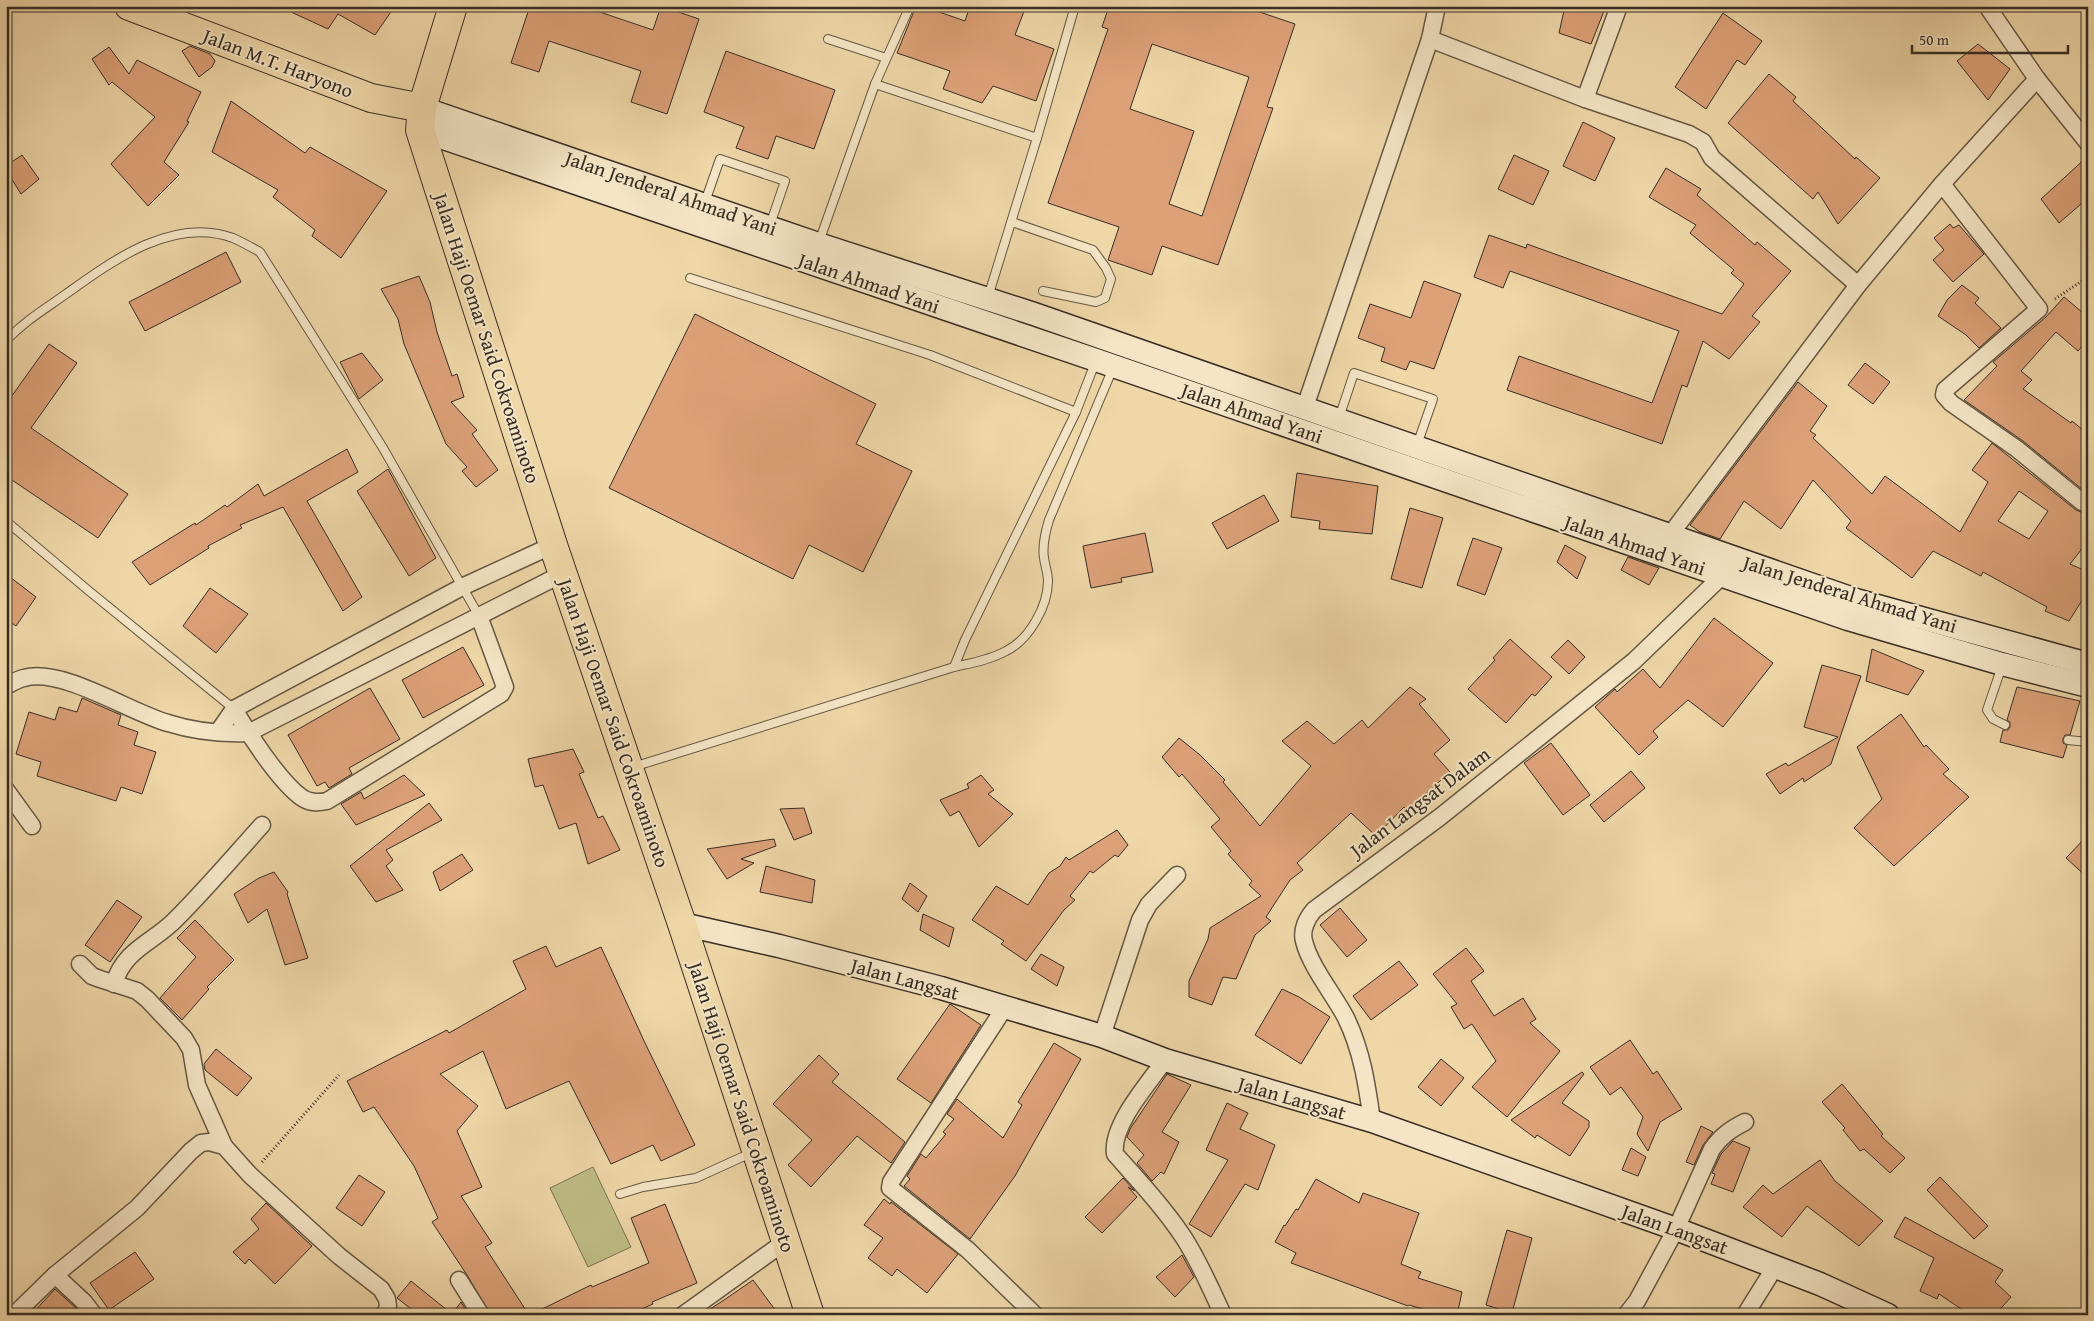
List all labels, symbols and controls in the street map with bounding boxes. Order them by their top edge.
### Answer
street label: Jalan M.T. Haryono [196,19,358,105]
scale bar [1912,22,2068,54]
text: 50 m [1919,29,1950,50]
street label: Jalan Jenderal Ahmad Yani [559,142,781,243]
street label: Jalan Haji Oemar Said Cokroaminoto [426,186,548,487]
street label: Jalan Ahmad Yani [792,244,944,320]
street label: Jalan Ahmad Yani [1175,374,1327,450]
street label: Jalan Ahmad Yani [1558,506,1710,582]
street label: Jalan Jenderal Ahmad Yani [1737,546,1961,640]
street label: Jalan Haji Oemar Said Cokroaminoto [550,572,678,871]
street label: Jalan Langsat Dalam [1341,739,1496,866]
street label: Jalan Langsat [845,949,963,1007]
street label: Jalan Haji Oemar Said Cokroaminoto [681,955,803,1256]
street label: Jalan Langsat [1232,1067,1350,1127]
street label: Jalan Langsat [1615,1195,1732,1261]

